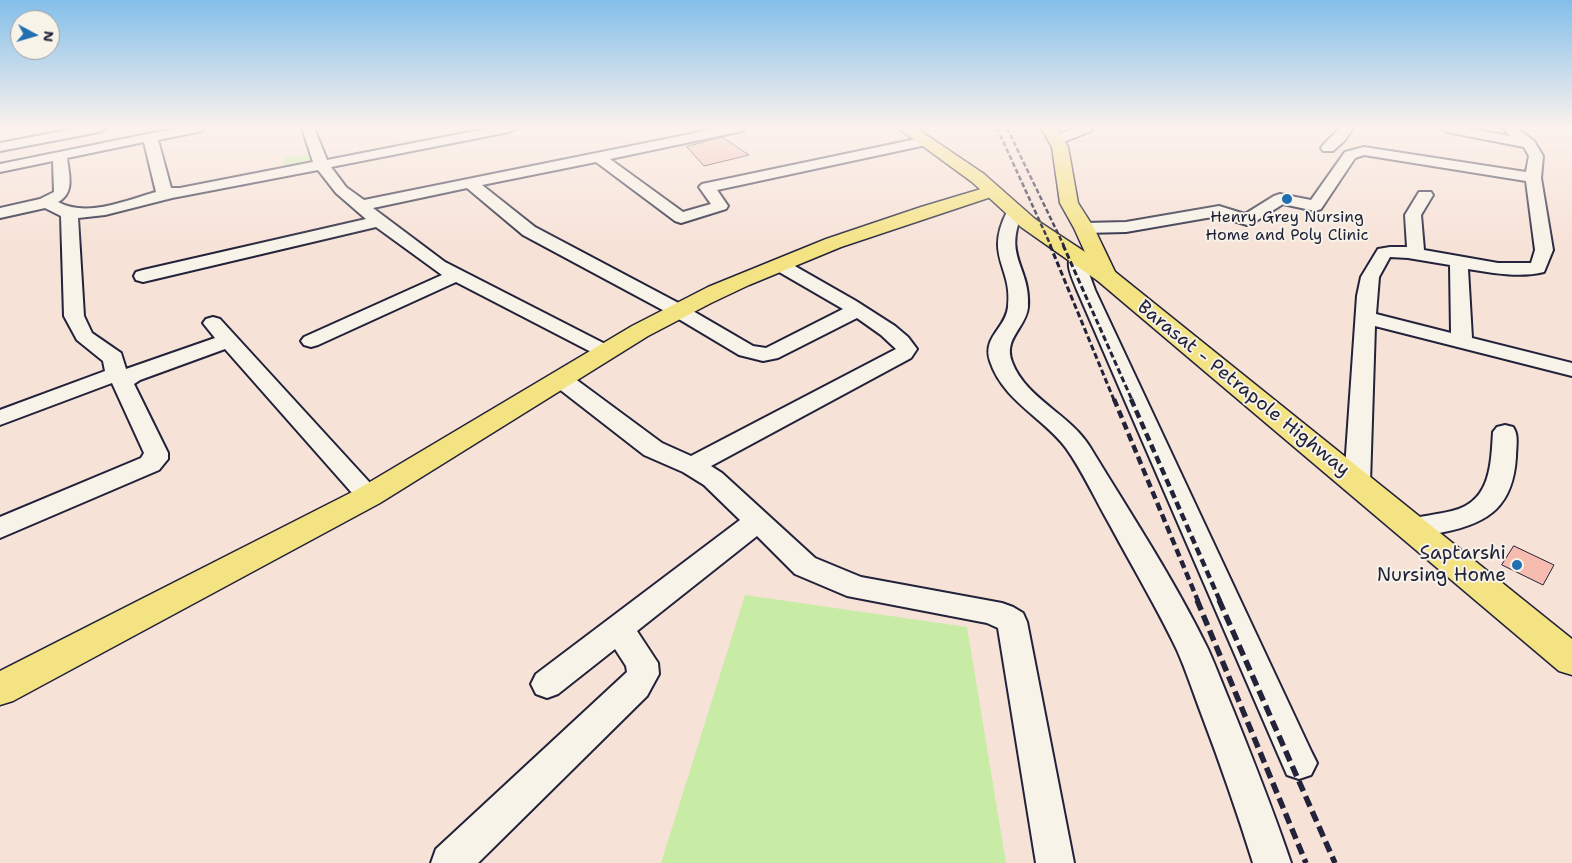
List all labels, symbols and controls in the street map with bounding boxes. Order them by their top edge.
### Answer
north arrow [10,10,60,60]
text: N [39,30,58,43]
marker: Henry Grey Nursing Home and Poly Clinic [1280,192,1294,206]
place label: Henry Grey Nursing Home and Poly Clinic [1205,208,1369,246]
street label: Barasat - Petrapole Highway [1132,296,1354,482]
place label: Saptarshi Nursing Home [1377,543,1506,587]
marker: Saptarshi Nursing Home [1510,558,1524,572]

